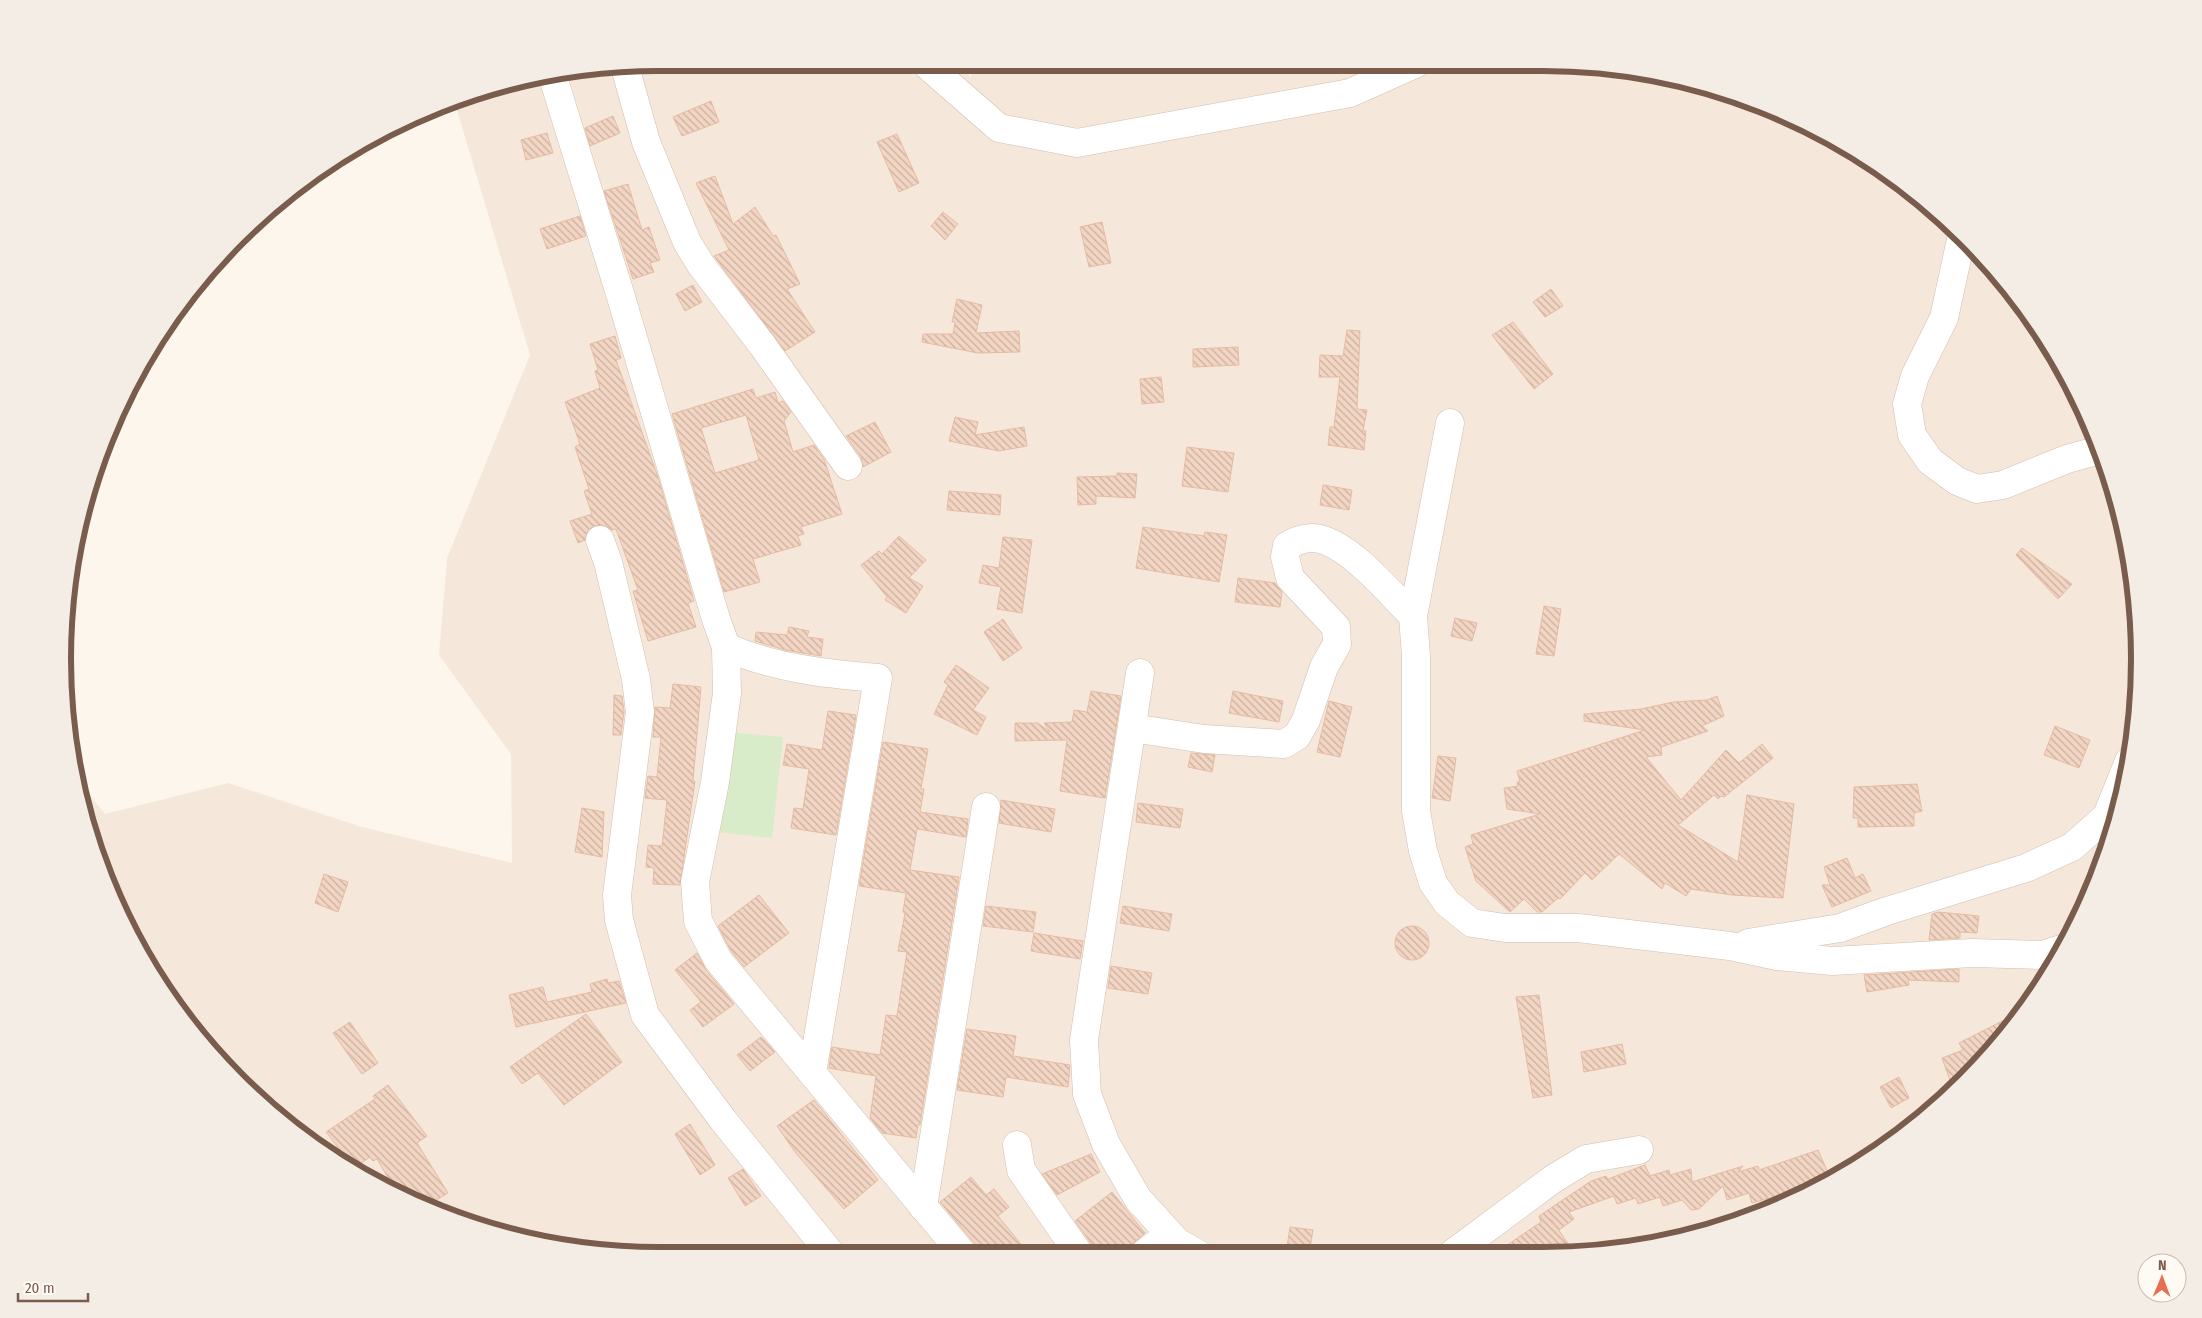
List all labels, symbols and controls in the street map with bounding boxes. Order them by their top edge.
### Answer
north arrow [2137,1253,2187,1303]
text: N [2158,1257,2167,1274]
scale bar [18,1270,88,1302]
text: 20 m [25,1279,55,1297]

